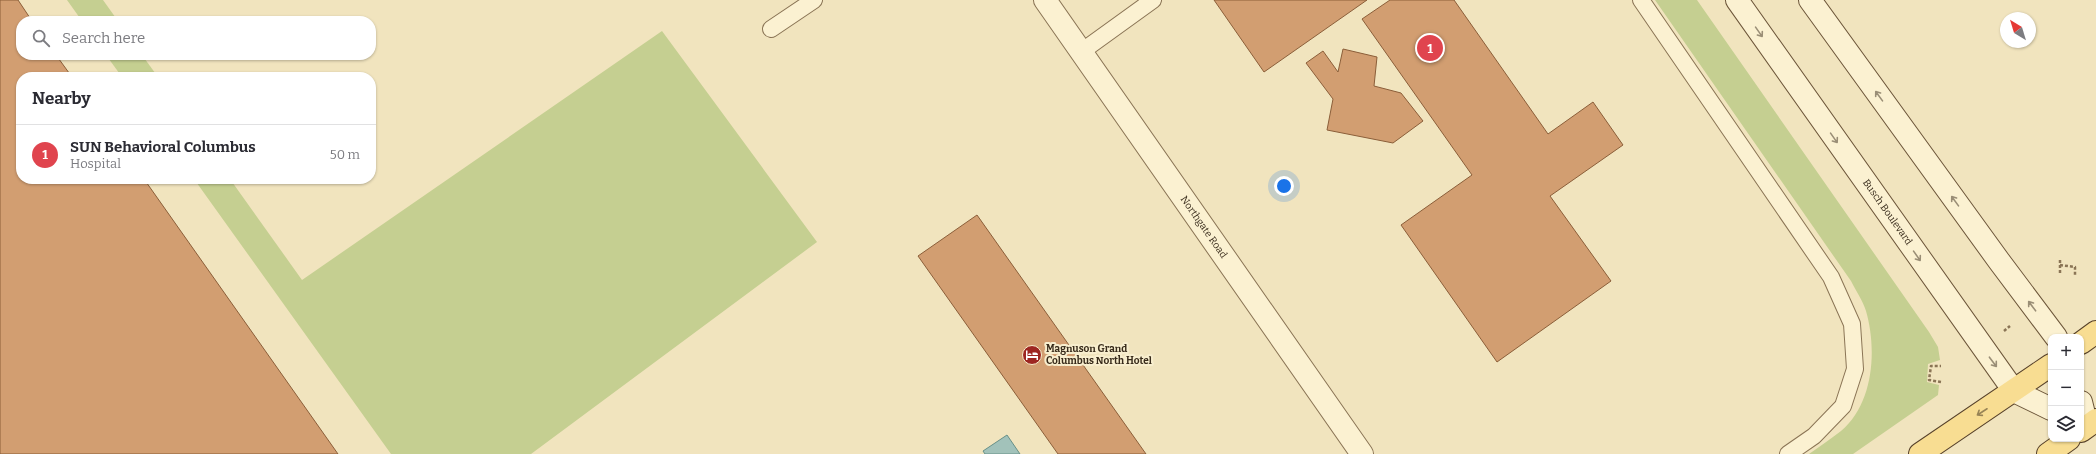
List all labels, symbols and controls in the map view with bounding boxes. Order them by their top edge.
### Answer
north arrow [2000,12,2036,48]
search box [16,16,376,60]
one-way arrow [1755,26,1763,37]
icon: search [30,27,52,49]
text: Search here [62,29,145,47]
pin: 1 [1417,33,1443,63]
text: Nearby [32,88,91,109]
one-way arrow [1875,90,1883,101]
one-way arrow [1830,132,1838,143]
text: SUN Behavioral Columbus [70,138,256,156]
text: 1 [42,147,48,162]
text: 50 m [330,147,360,162]
text: Hospital [70,156,121,171]
your location [1274,176,1294,196]
street label: Busch Boulevard [1860,177,1915,247]
street label: Northgate Road [1178,194,1229,261]
one-way arrow [1951,196,1959,207]
one-way arrow [1913,250,1922,261]
one-way arrow [2028,301,2036,312]
map controls [2048,334,2084,442]
button: + [2048,334,2084,370]
place label: Magnuson Grand Columbus North Hotel [1046,343,1152,367]
hotel icon: Magnuson Grand Columbus North Hotel [1021,344,1043,366]
one-way arrow [1989,356,1997,367]
button: − [2048,370,2084,406]
button: layers [2048,406,2084,442]
one-way arrow [1977,408,1988,416]

